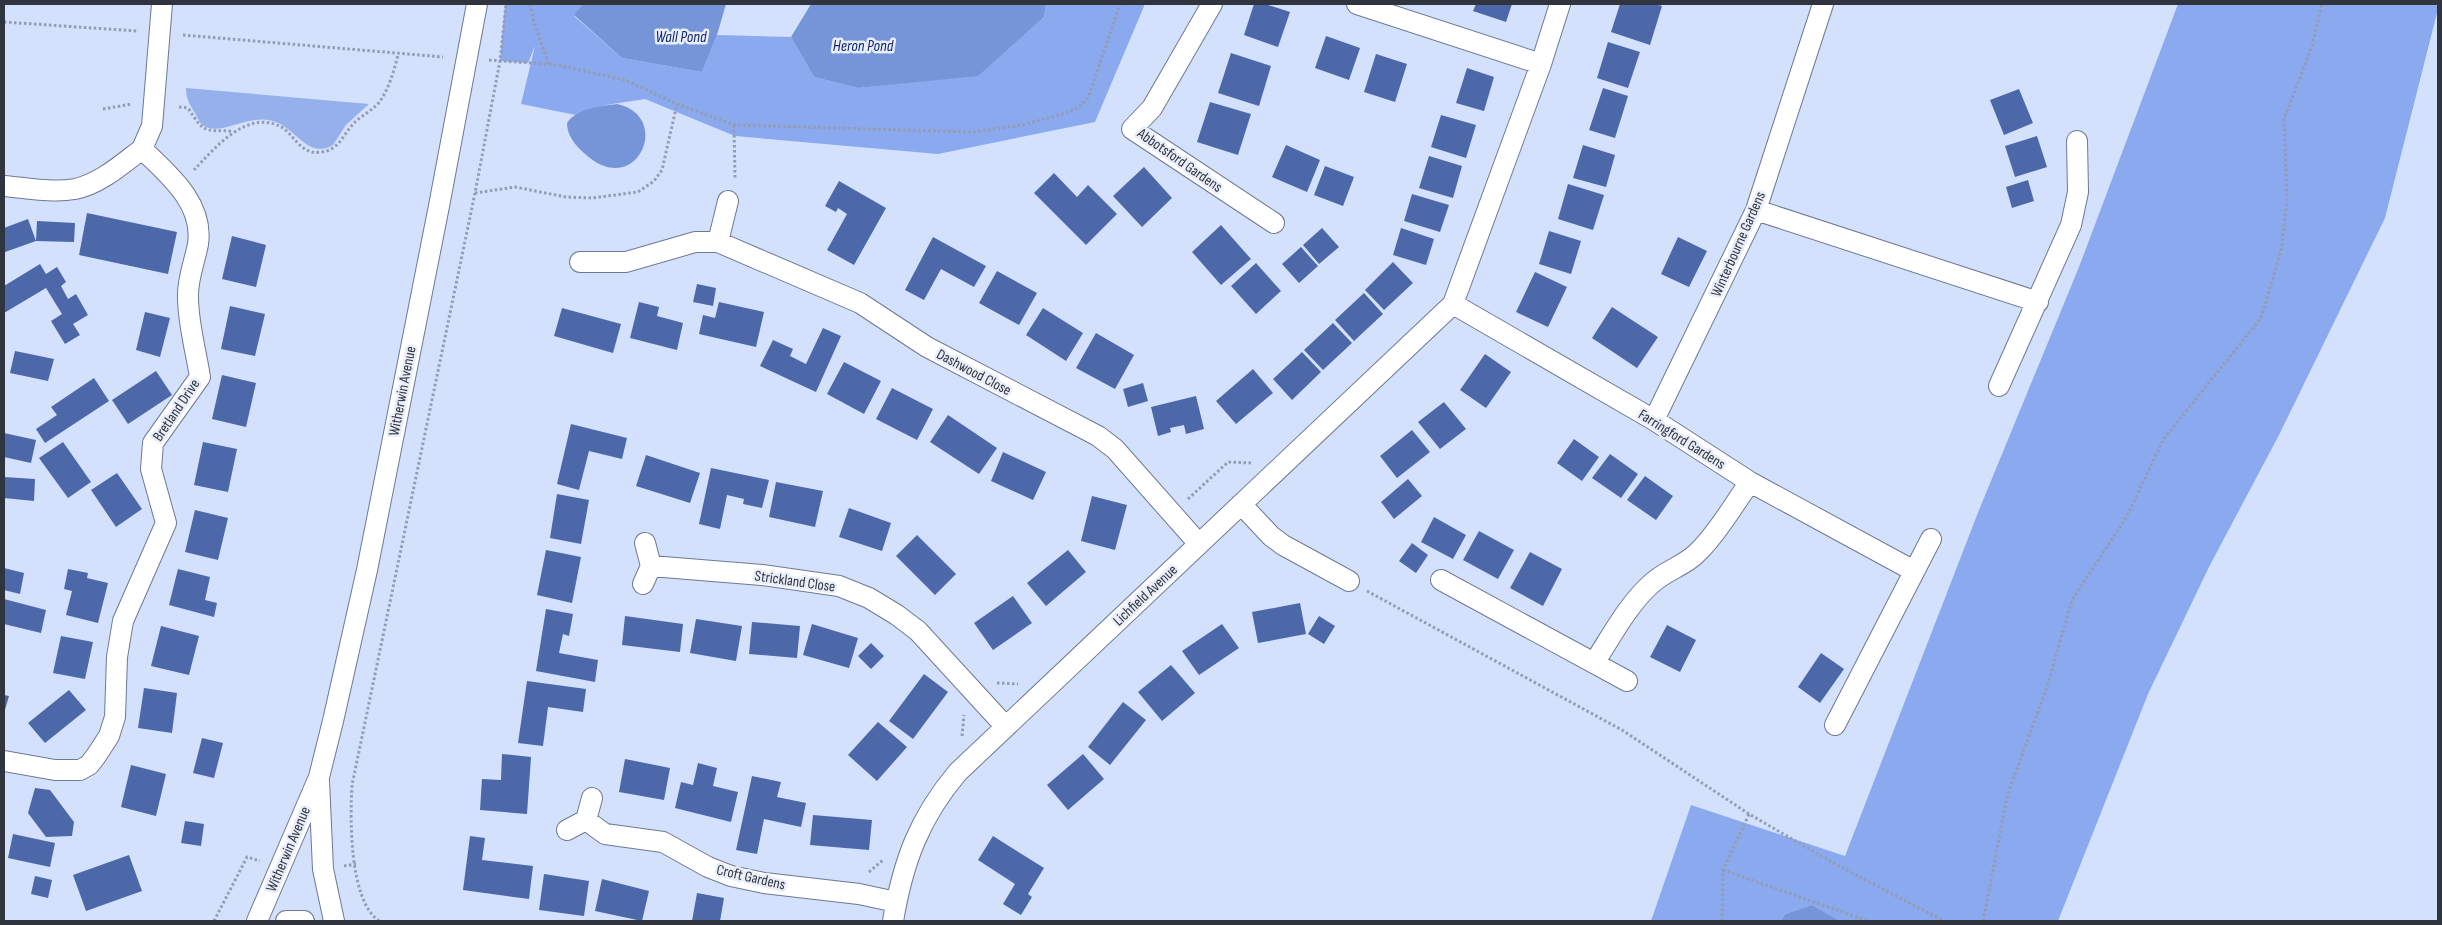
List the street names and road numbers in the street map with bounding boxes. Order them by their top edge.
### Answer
street label: Abbotsford Gardens [1133,124,1226,197]
street label: Winterbourne Gardens [1707,189,1770,300]
street label: Witherwin Avenue [385,345,420,437]
street label: Dashwood Close [933,345,1014,400]
street label: Bretland Drive [149,375,204,445]
street label: Farringford Gardens [1635,405,1729,474]
street label: Lichfield Avenue [1109,561,1182,630]
street label: Strickland Close [753,566,836,597]
street label: Witherwin Avenue [262,804,315,895]
street label: Croft Gardens [715,860,787,895]

